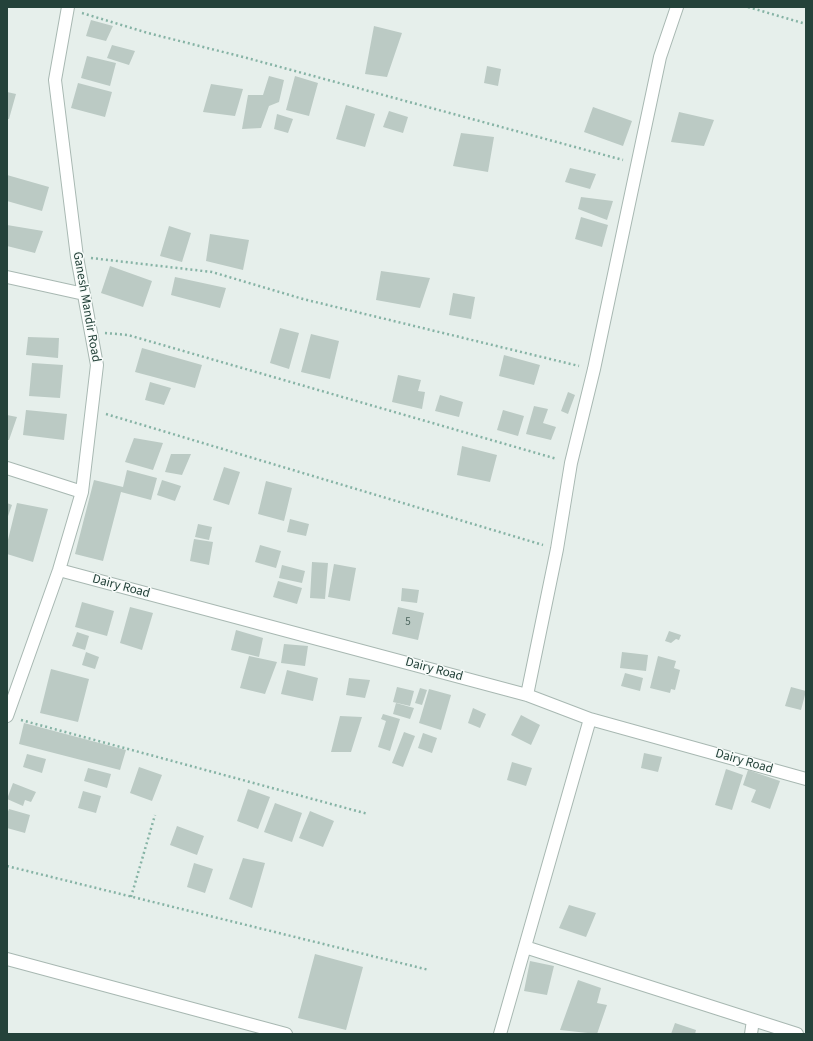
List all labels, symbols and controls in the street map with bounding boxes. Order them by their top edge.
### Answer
street label: Ganesh Mandir Road [69,251,103,363]
street label: Dairy Road [90,572,152,602]
house number: 5 [405,616,411,630]
street label: Dairy Road [403,655,465,685]
street label: Dairy Road [713,746,775,778]

